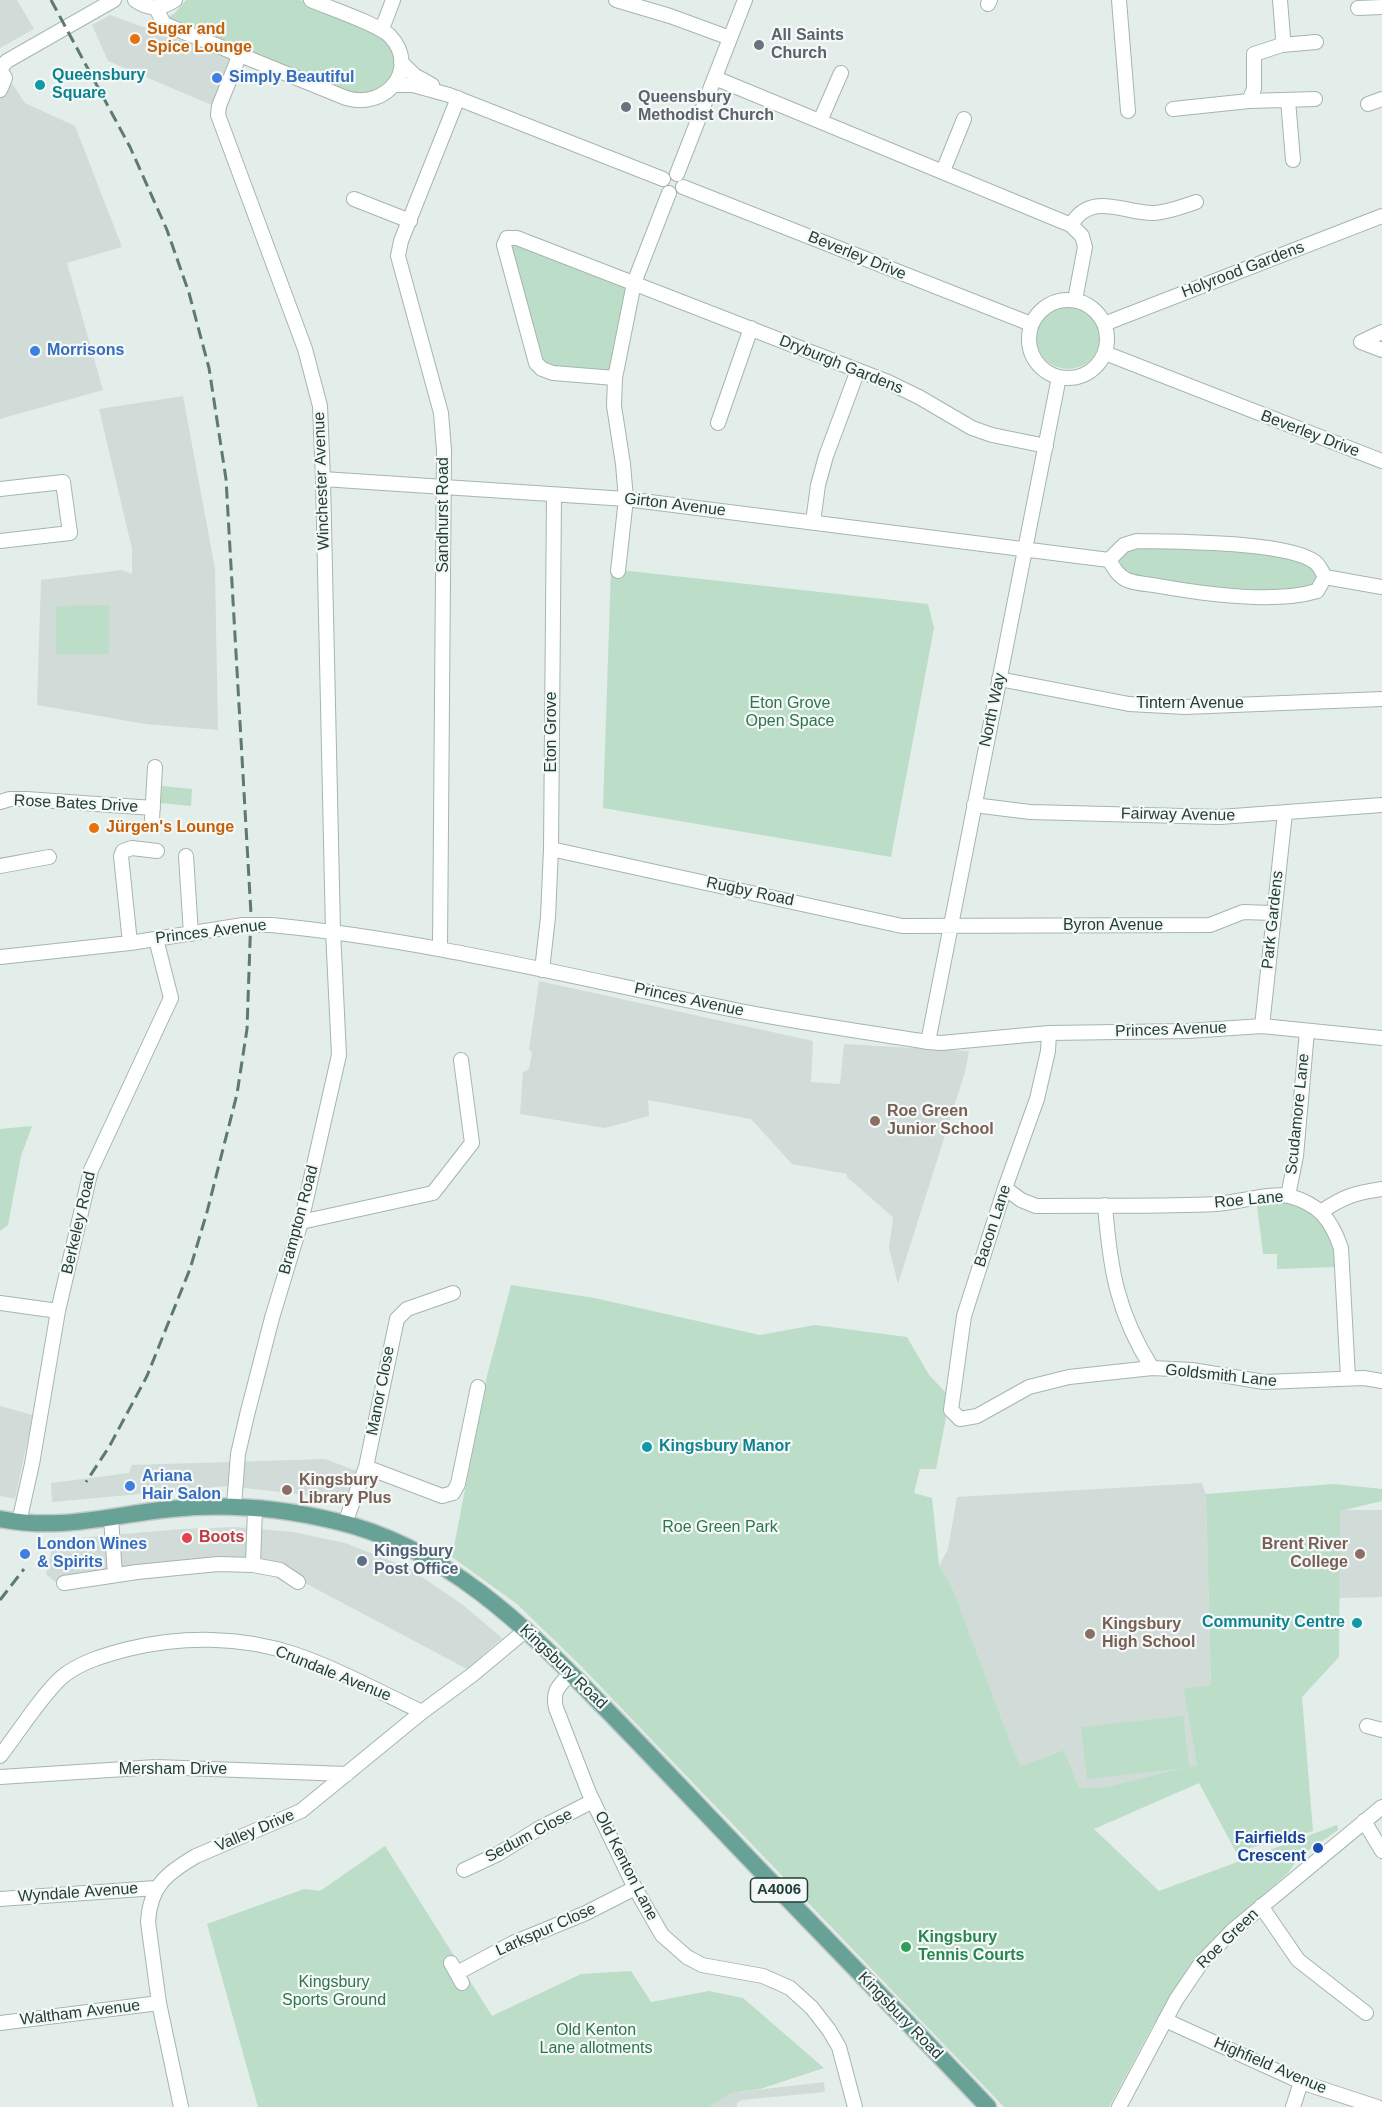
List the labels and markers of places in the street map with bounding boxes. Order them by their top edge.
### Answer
place label: Sugar and Spice Lounge [147,20,252,58]
place label: All Saints Church [771,26,844,64]
marker: Sugar and Spice Lounge [128,32,142,46]
marker: All Saints Church [752,38,766,52]
place label: Queensbury Square [52,66,145,104]
place label: Simply Beautiful [229,68,354,88]
marker: Simply Beautiful [210,71,224,85]
marker: Queensbury Square [33,78,47,92]
place label: Queensbury Methodist Church [638,88,774,126]
marker: Queensbury Methodist Church [619,100,633,114]
place label: Morrisons [47,341,124,361]
marker: Morrisons [28,344,42,358]
place label: Jürgen's Lounge [106,818,234,838]
marker: Jürgen's Lounge [87,821,101,835]
place label: Roe Green Junior School [887,1102,994,1140]
marker: Roe Green Junior School [868,1114,882,1128]
place label: Kingsbury Manor [659,1437,791,1457]
marker: Kingsbury Manor [640,1440,654,1454]
place label: Ariana Hair Salon [142,1467,221,1505]
place label: Kingsbury Library Plus [299,1471,391,1509]
marker: Ariana Hair Salon [123,1479,137,1493]
marker: Kingsbury Library Plus [280,1483,294,1497]
place label: Boots [199,1528,244,1548]
marker: Boots [180,1531,194,1545]
place label: London Wines & Spirits [37,1535,147,1573]
place label: Brent River College [1262,1535,1348,1573]
place label: Kingsbury Post Office [374,1542,458,1580]
marker: London Wines & Spirits [18,1547,32,1561]
marker: Brent River College [1353,1547,1367,1561]
marker: Kingsbury Post Office [355,1554,369,1568]
place label: Community Centre [1202,1613,1345,1633]
place label: Kingsbury High School [1102,1615,1195,1653]
marker: Community Centre [1350,1616,1364,1630]
marker: Kingsbury High School [1083,1627,1097,1641]
place label: Fairfields Crescent [1235,1829,1306,1867]
marker: Fairfields Crescent [1311,1841,1325,1855]
place label: Kingsbury Tennis Courts [918,1928,1024,1966]
marker: Kingsbury Tennis Courts [899,1940,913,1954]

